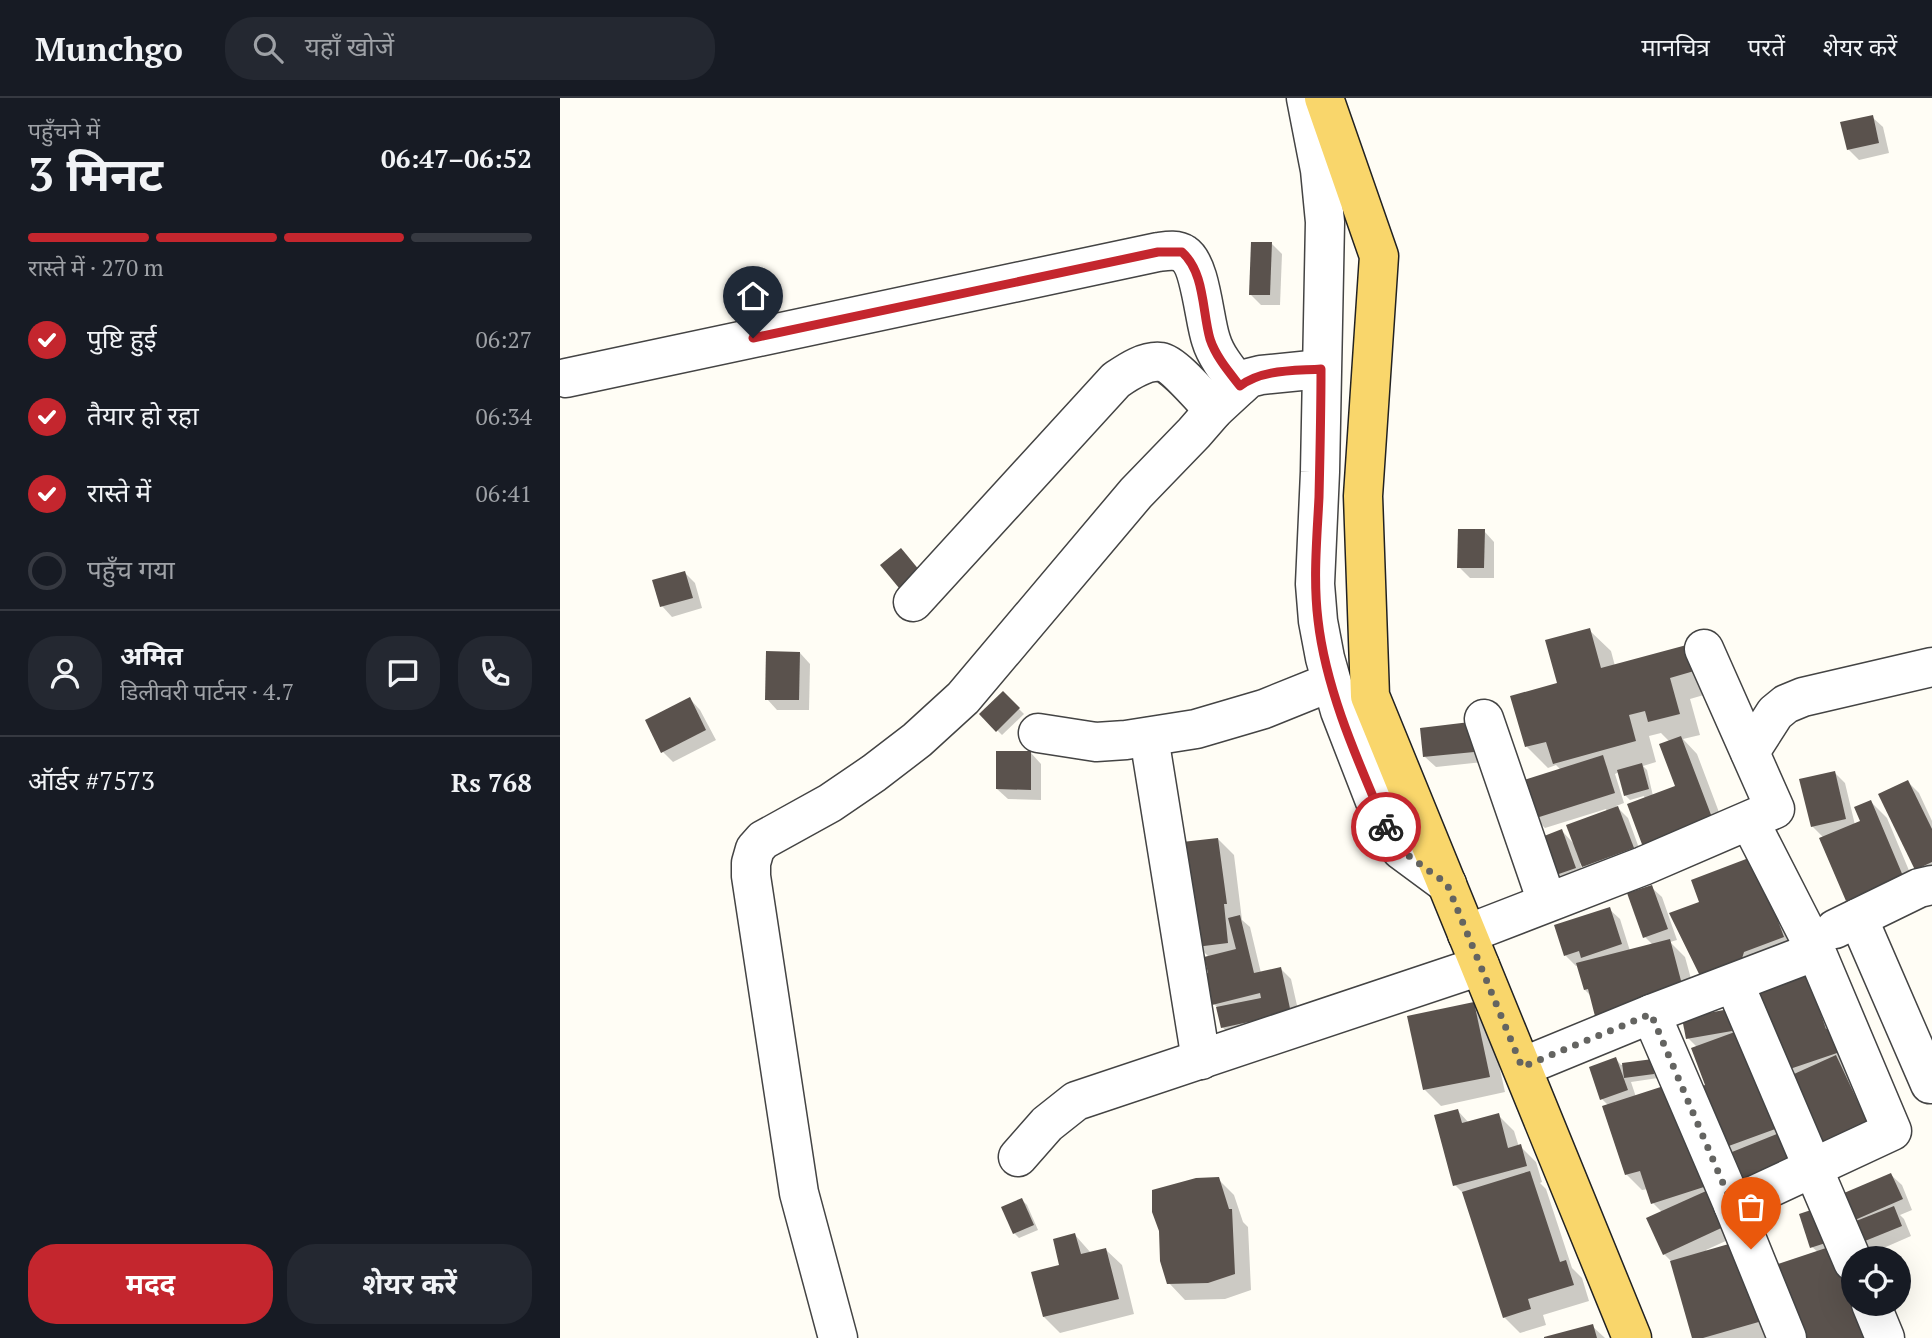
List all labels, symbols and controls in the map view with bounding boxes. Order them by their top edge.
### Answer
search box [225,17,715,80]
text: Munchgo [35,27,183,70]
icon: search [249,29,287,67]
text: यहाँ खोजें [305,29,394,63]
text: मानचित्र [1641,31,1710,63]
text: परतें [1748,31,1785,63]
text: शेयर करें [1823,31,1897,63]
text: पहुँचने में [28,115,100,146]
text: 06:47–06:52 [381,141,532,175]
text: 3 मिनट [28,143,163,204]
text: रास्ते में · 270 m [28,252,164,283]
pin [723,266,783,338]
icon: home [734,277,772,315]
icon: check [28,321,66,359]
text: पुष्टि हुई [87,321,157,355]
text: 06:27 [475,324,532,355]
icon: check [28,398,66,436]
text: तैयार हो रहा [87,398,199,432]
text: 06:34 [475,401,532,432]
icon: check [28,475,66,513]
text: रास्ते में [87,475,151,509]
text: 06:41 [475,478,532,509]
text: पहुँच गया [87,552,175,586]
button: person [28,636,102,710]
button: chat [366,636,440,710]
button: phone [458,636,532,710]
text: अमित [120,638,183,672]
text: डिलीवरी पार्टनर · 4.7 [120,676,294,707]
text: ऑर्डर #7573 [28,763,155,797]
text: Rs 768 [451,765,532,799]
courier [1351,792,1421,862]
icon: bike [1367,808,1405,846]
pin [1721,1177,1781,1249]
icon: bag [1732,1188,1770,1226]
button: मदद [28,1244,273,1324]
button: शेयर करें [287,1244,532,1324]
map controls [1841,1246,1911,1316]
button: locate [1841,1246,1911,1316]

